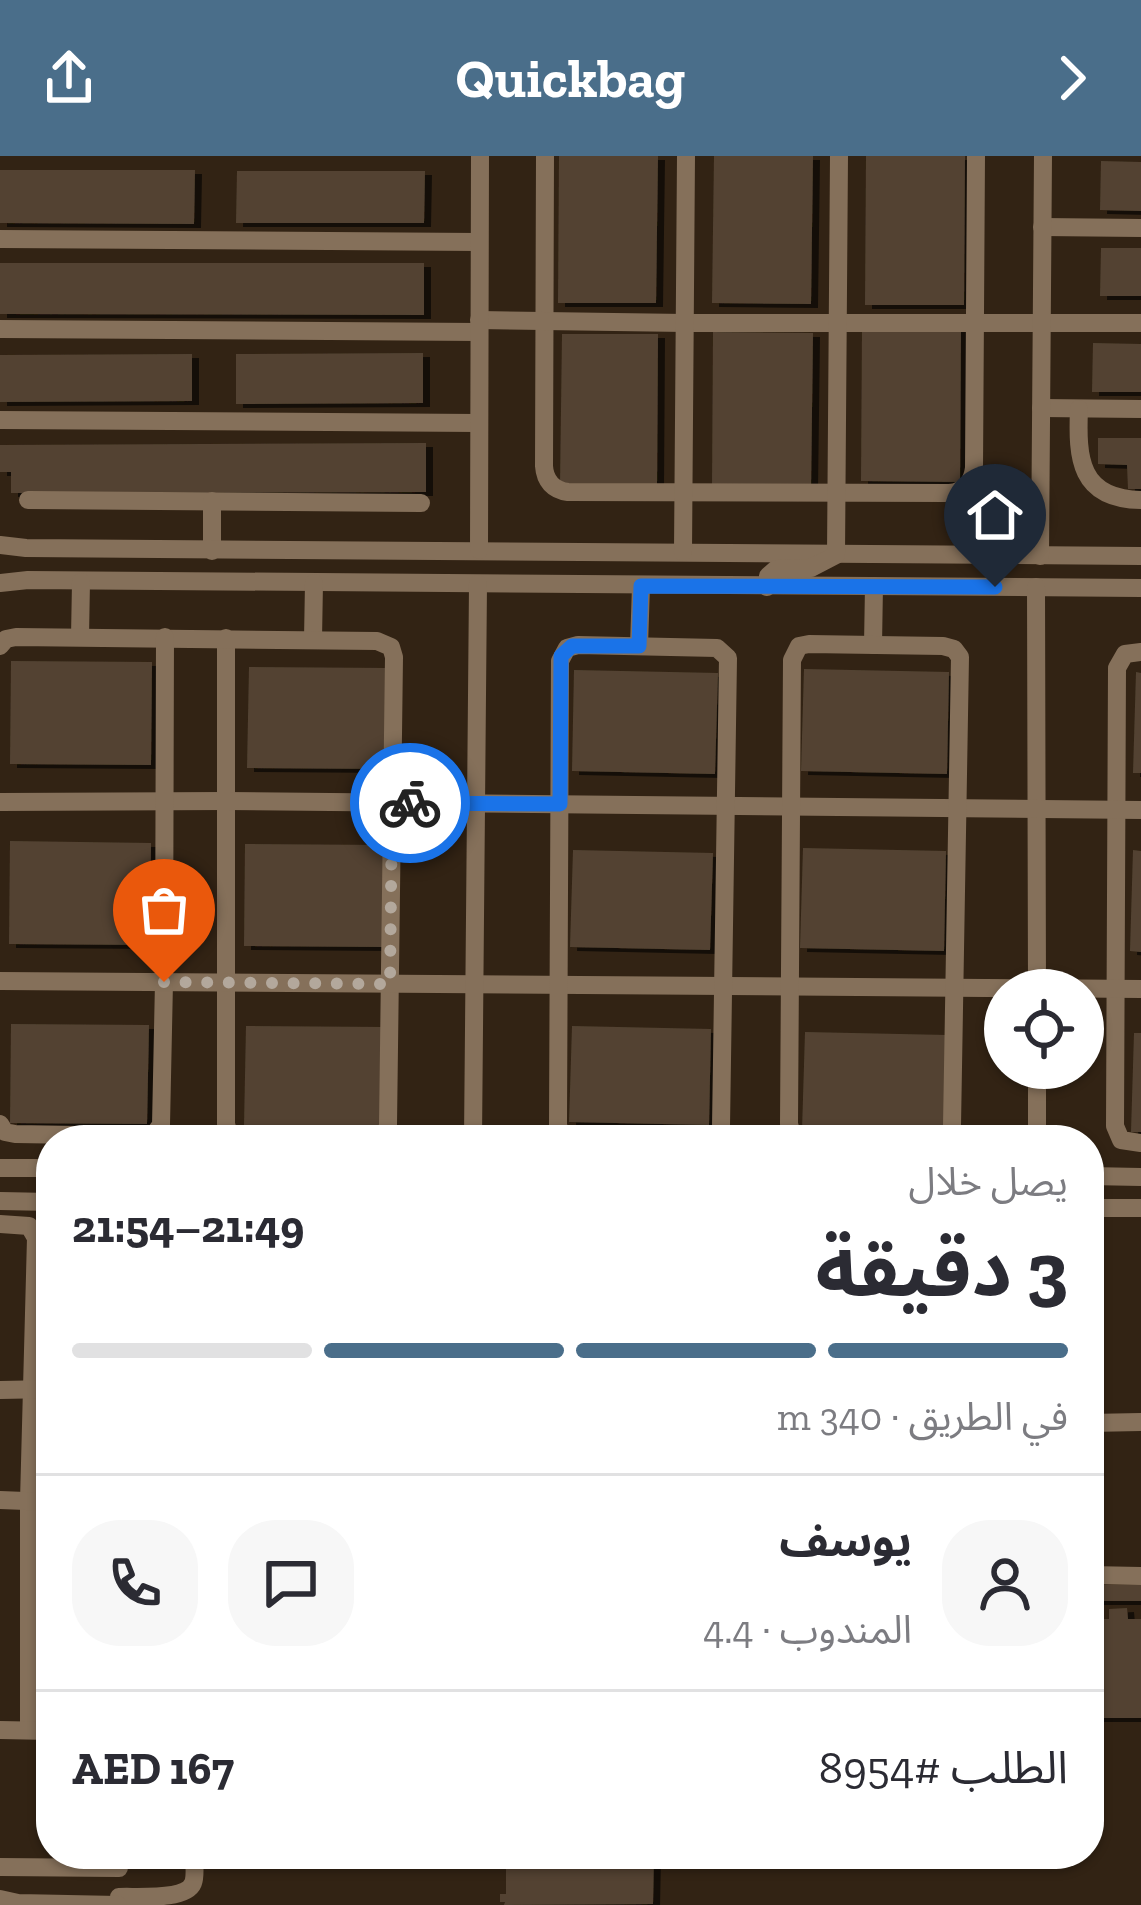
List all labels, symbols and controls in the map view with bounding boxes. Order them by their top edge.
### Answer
icon: share [36,45,102,111]
icon: forward [1039,45,1105,111]
text: Quickbag [456,46,685,111]
pin [944,464,1046,587]
icon: home [962,482,1028,548]
courier [350,743,470,863]
icon: bike [377,770,443,836]
pin [113,859,215,982]
icon: bag [131,877,197,943]
map controls [984,969,1104,1089]
button: locate [984,969,1104,1089]
text: يصل خلال [909,1158,1068,1205]
text: 21:49–21:54 [72,1200,304,1254]
text: 3 دقيقة [816,1222,1068,1316]
text: في الطريق · 340 m [777,1393,1068,1440]
text: يوسف [779,1514,912,1568]
button: phone [72,1520,198,1646]
button: chat [228,1520,354,1646]
button: person [942,1520,1068,1646]
text: المندوب · 4.4 [703,1606,912,1653]
text: الطلب #8954 [819,1741,1068,1795]
text: AED 167 [72,1742,234,1796]

